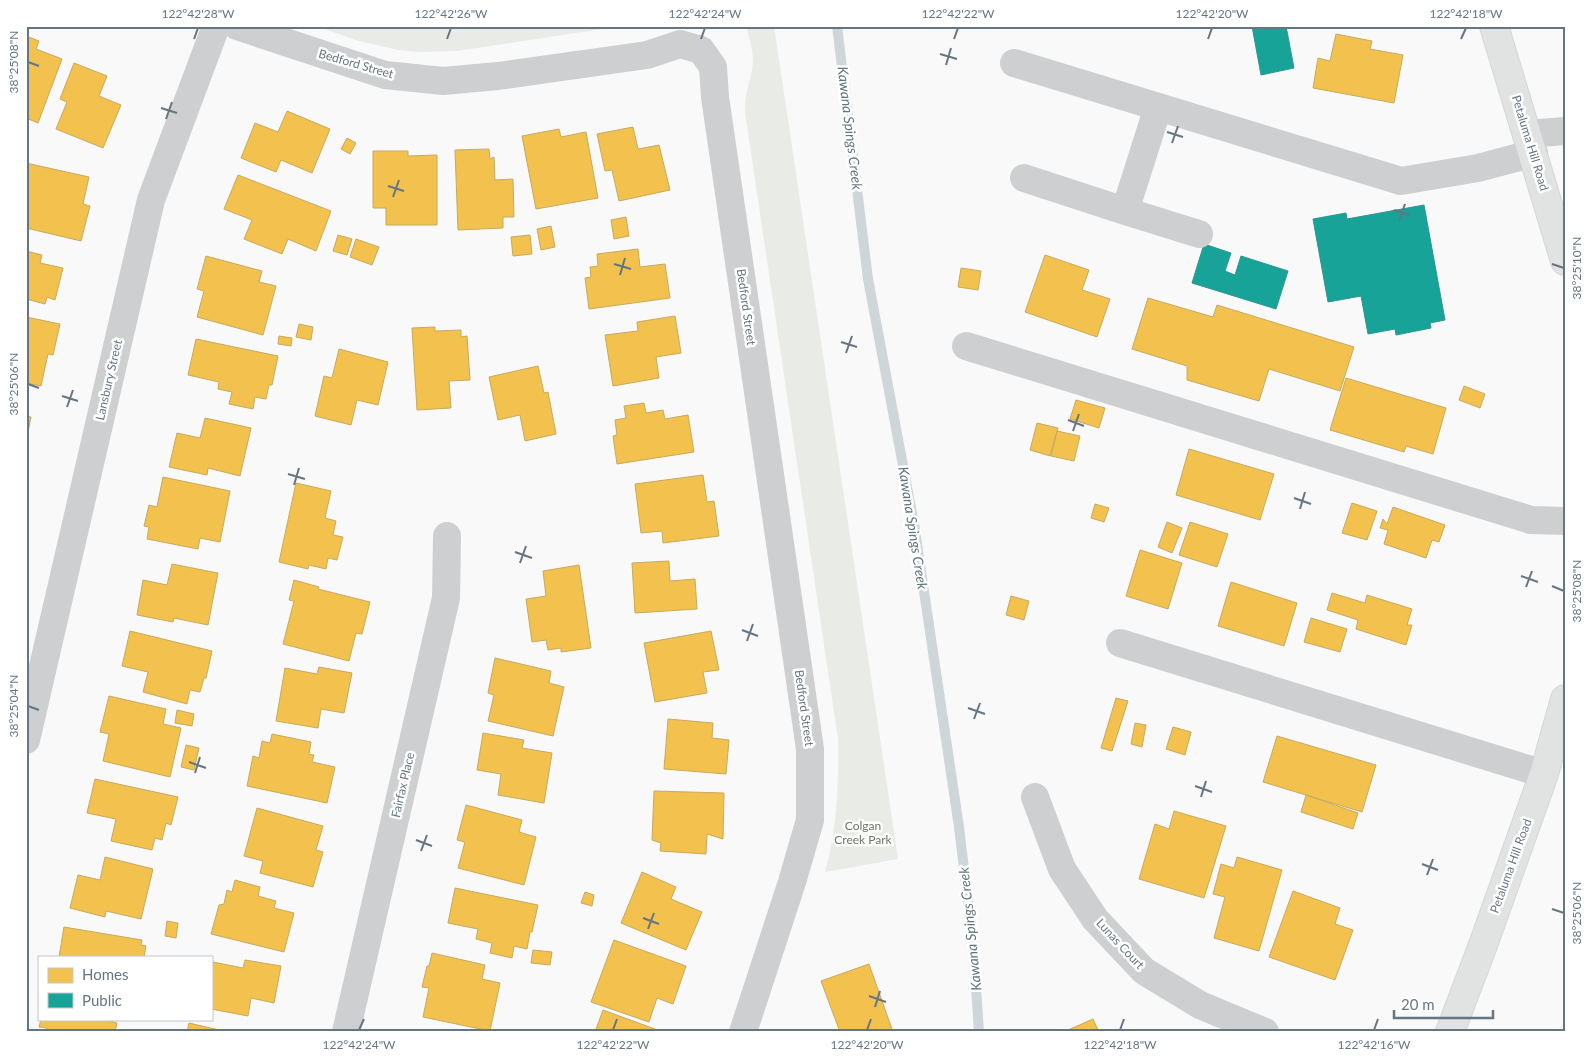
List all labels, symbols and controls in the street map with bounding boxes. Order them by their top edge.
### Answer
text: 122°42'28"W [161,6,235,21]
text: 122°42'26"W [414,6,488,21]
text: 122°42'24"W [668,6,742,21]
text: 122°42'22"W [921,6,995,21]
text: 122°42'20"W [1175,6,1249,21]
text: 122°42'18"W [1429,6,1503,21]
text: 38°25'08"N [6,31,21,93]
street label: Bedford Street [317,46,396,82]
water label: Kawana Spings Creek [834,65,867,191]
street label: Petaluma Hill Road [1509,93,1552,192]
text: 38°25'10"N [1569,237,1584,299]
street label: Bedford Street [734,268,759,347]
street label: Lansbury Street [92,337,125,422]
text: 38°25'06"N [6,353,21,415]
water label: Kawana Spings Creek [895,465,932,591]
text: 38°25'08"N [1569,560,1584,622]
street label: Bedford Street [792,669,817,748]
text: 38°25'04"N [6,675,21,737]
street label: Fairfax Place [388,751,417,819]
street label: Petaluma Hill Road [1487,817,1535,915]
park label: Colgan Creek Park [834,818,893,847]
water label: Kawana Spings Creek [955,866,984,992]
text: 38°25'06"N [1569,882,1584,944]
street label: Lunas Court [1093,915,1148,973]
legend [38,956,212,1020]
text: Homes [82,965,128,983]
scale bar [1394,988,1492,1020]
text: Public [82,991,122,1009]
text: 20 m [1401,995,1435,1013]
text: 122°42'24"W [322,1037,396,1052]
text: 122°42'22"W [576,1037,650,1052]
text: 122°42'20"W [830,1037,904,1052]
text: 122°42'18"W [1083,1037,1157,1052]
text: 122°42'16"W [1337,1037,1411,1052]

